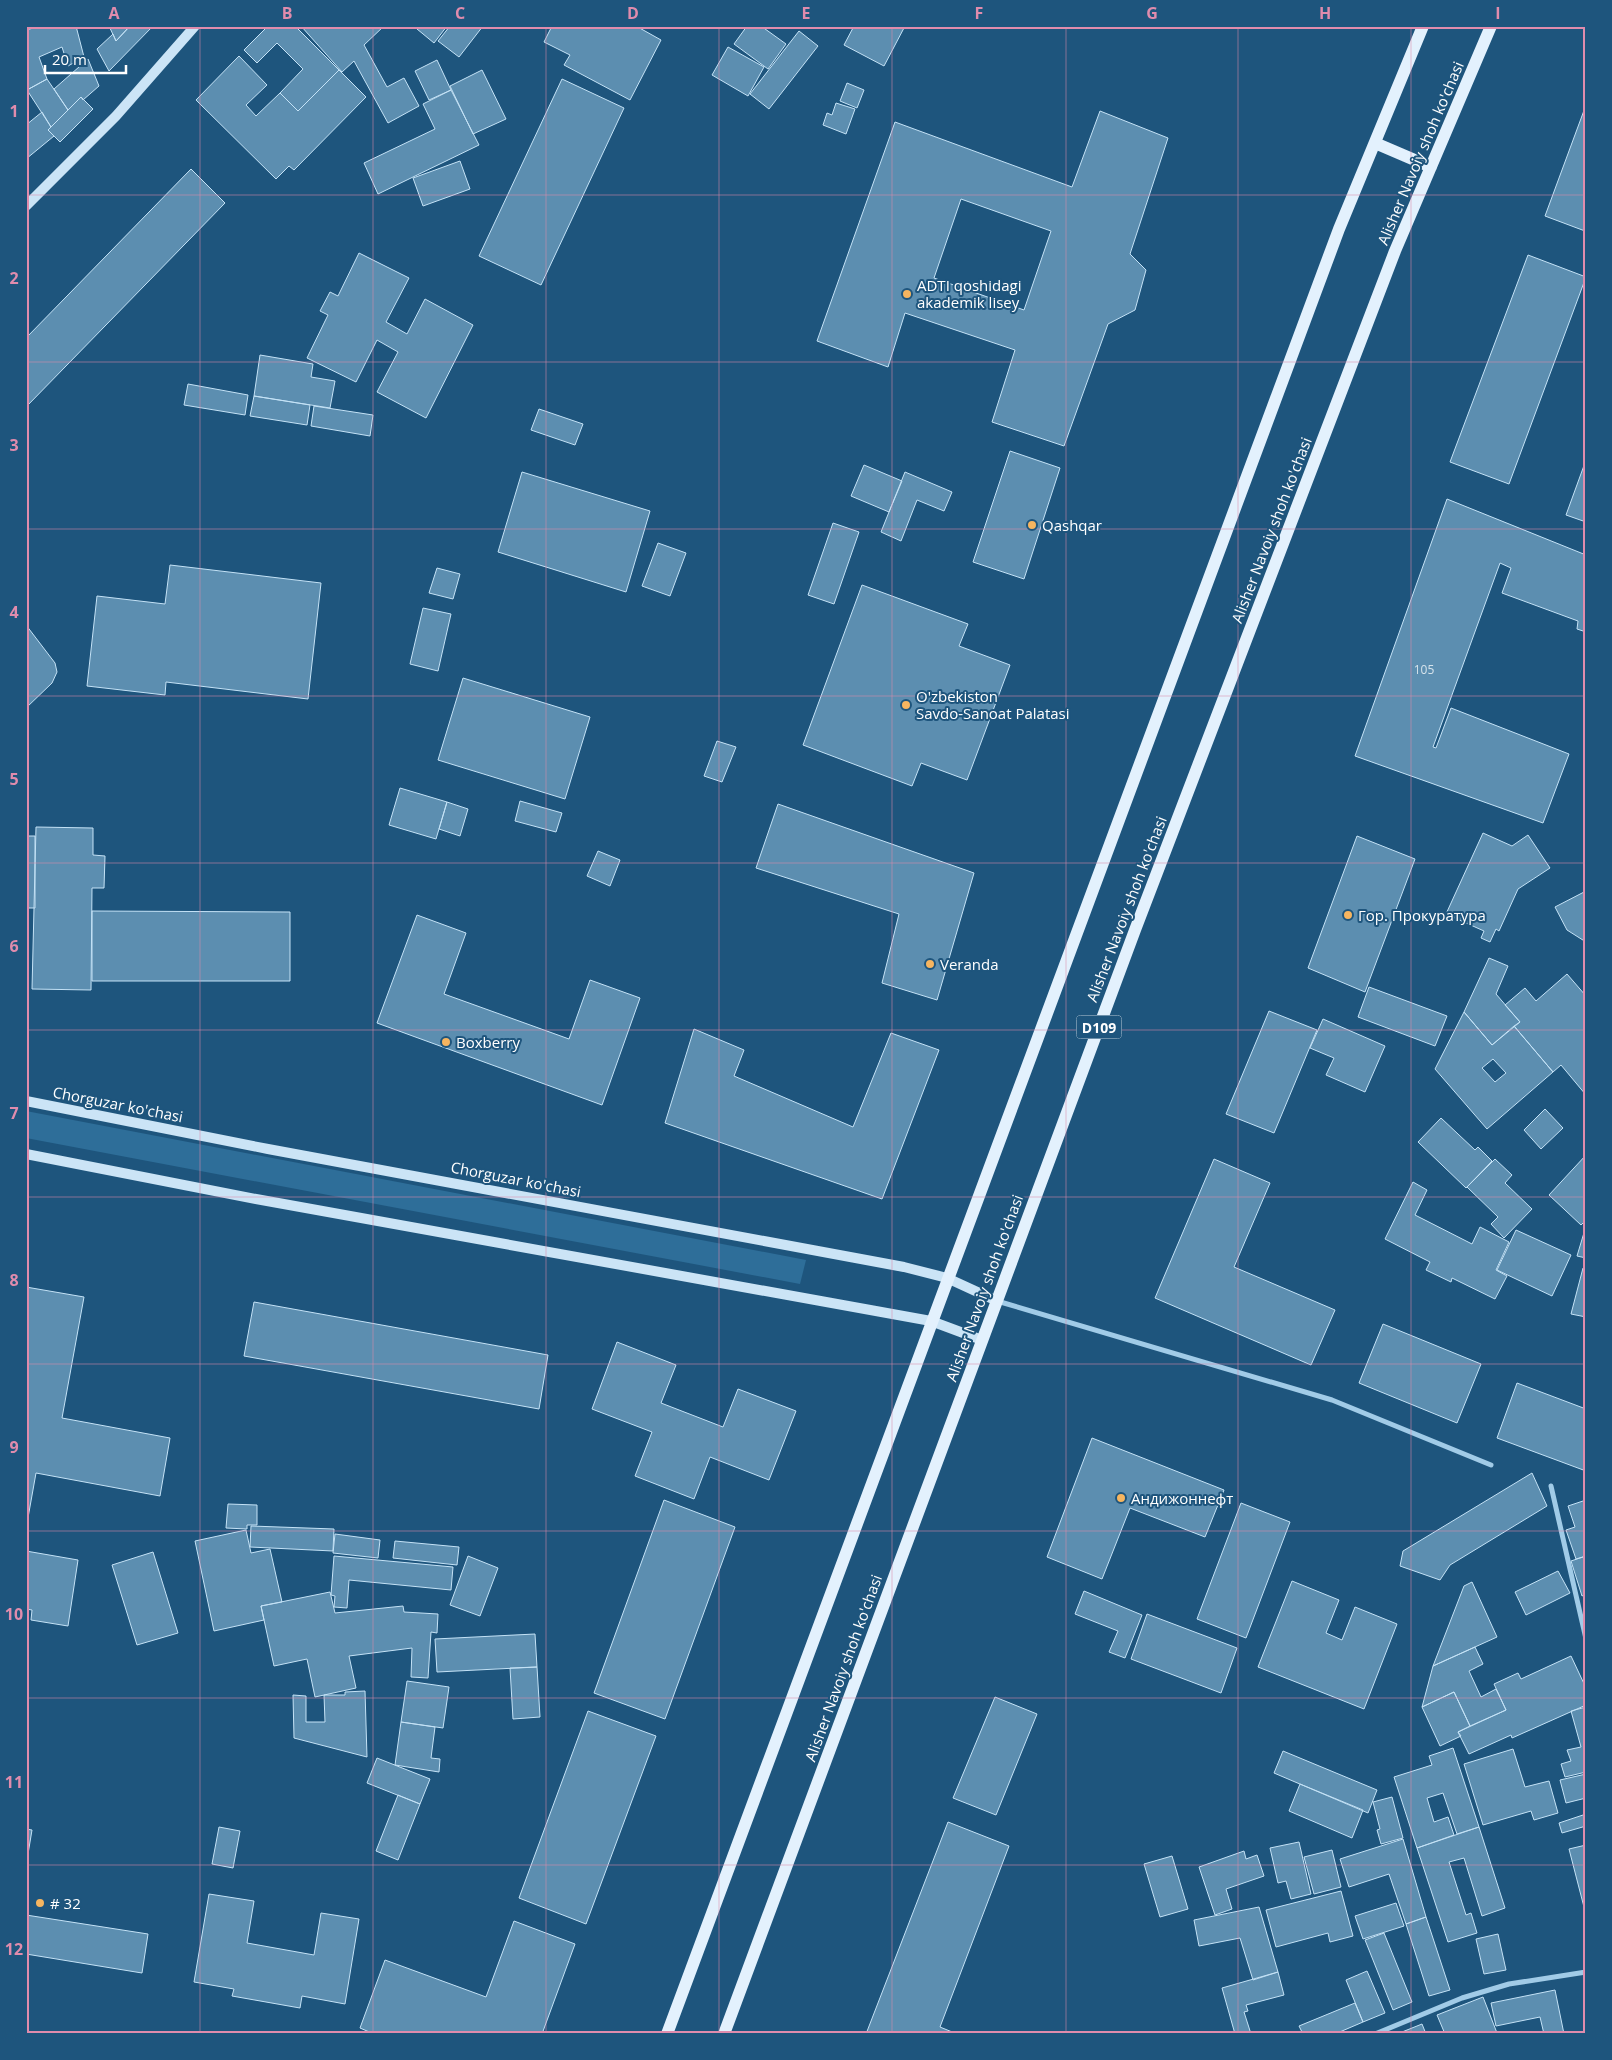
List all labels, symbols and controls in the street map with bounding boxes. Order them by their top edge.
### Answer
text: A [108,2,120,24]
text: B [282,2,292,24]
text: C [455,2,465,24]
text: D [627,2,639,24]
text: E [802,2,811,24]
text: F [975,2,983,24]
text: G [1146,2,1158,24]
text: H [1319,2,1331,24]
text: I [1495,2,1501,24]
scale bar [45,42,126,74]
text: 20 m [52,49,87,69]
street label: Alisher Navoiy shoh ko'chasi [1372,58,1468,248]
text: 1 [9,100,19,122]
text: 2 [9,267,19,289]
place label: ADTI qoshidagi akademik lisey [917,275,1022,312]
marker: ADTI qoshidagi akademik lisey [901,288,913,300]
text: 3 [9,434,19,456]
street label: Alisher Navoiy shoh ko'chasi [1226,434,1316,626]
place label: Qashqar [1042,515,1102,535]
marker: Qashqar [1026,519,1038,531]
text: 4 [9,601,19,623]
house number: 105 [1414,661,1434,678]
place label: O'zbekiston Savdo-Sanoat Palatasi [916,686,1070,723]
marker: O'zbekiston Savdo-Sanoat Palatasi [900,699,912,711]
text: 5 [9,768,19,790]
street label: Alisher Navoiy shoh ko'chasi [1081,813,1171,1005]
place label: Гор. Прокуратура [1358,905,1486,925]
marker: Гор. Прокуратура [1342,909,1354,921]
text: 6 [9,935,19,957]
place label: Veranda [940,954,999,974]
marker: Veranda [924,958,936,970]
road number: D109 [1076,1016,1122,1038]
place label: Boxberry [456,1032,520,1052]
marker: Boxberry [440,1036,452,1048]
street label: Chorguzar ko'chasi [51,1082,185,1126]
text: 7 [9,1102,19,1124]
street label: Chorguzar ko'chasi [449,1157,583,1201]
street label: Alisher Navoiy shoh ko'chasi [941,1192,1027,1384]
text: 8 [9,1269,19,1291]
text: 9 [9,1436,19,1458]
place label: Андижоннефт [1131,1488,1233,1508]
marker: Андижоннефт [1115,1492,1127,1504]
street label: Alisher Navoiy shoh ko'chasi [800,1572,886,1764]
text: 10 [5,1603,23,1625]
text: 11 [5,1771,23,1793]
place label: # 32 [50,1893,81,1913]
marker: # 32 [34,1897,46,1909]
text: 12 [5,1938,23,1960]

